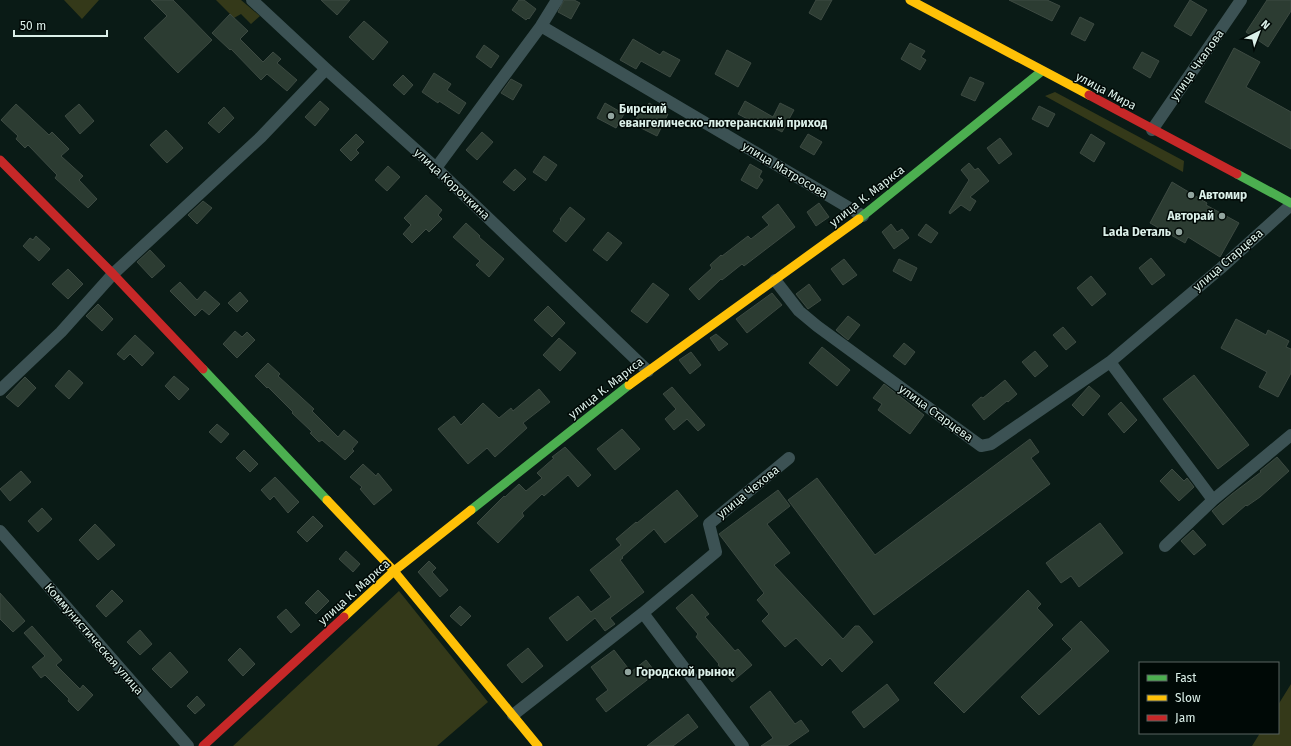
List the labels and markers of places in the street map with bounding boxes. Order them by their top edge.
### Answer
place label: Бирский евангелическо-лютеранский приход [619,102,828,130]
marker: Бирский евангелическо-лютеранский приход [606,111,616,121]
place label: Автомир [1198,188,1247,202]
marker: Автомир [1186,190,1196,200]
place label: Авторай [1166,209,1214,223]
marker: Авторай [1217,211,1227,221]
place label: Lada Dеталь [1103,225,1172,239]
marker: Lada Dеталь [1174,227,1184,237]
place label: Городской рынок [636,665,735,679]
marker: Городской рынок [623,667,633,677]

